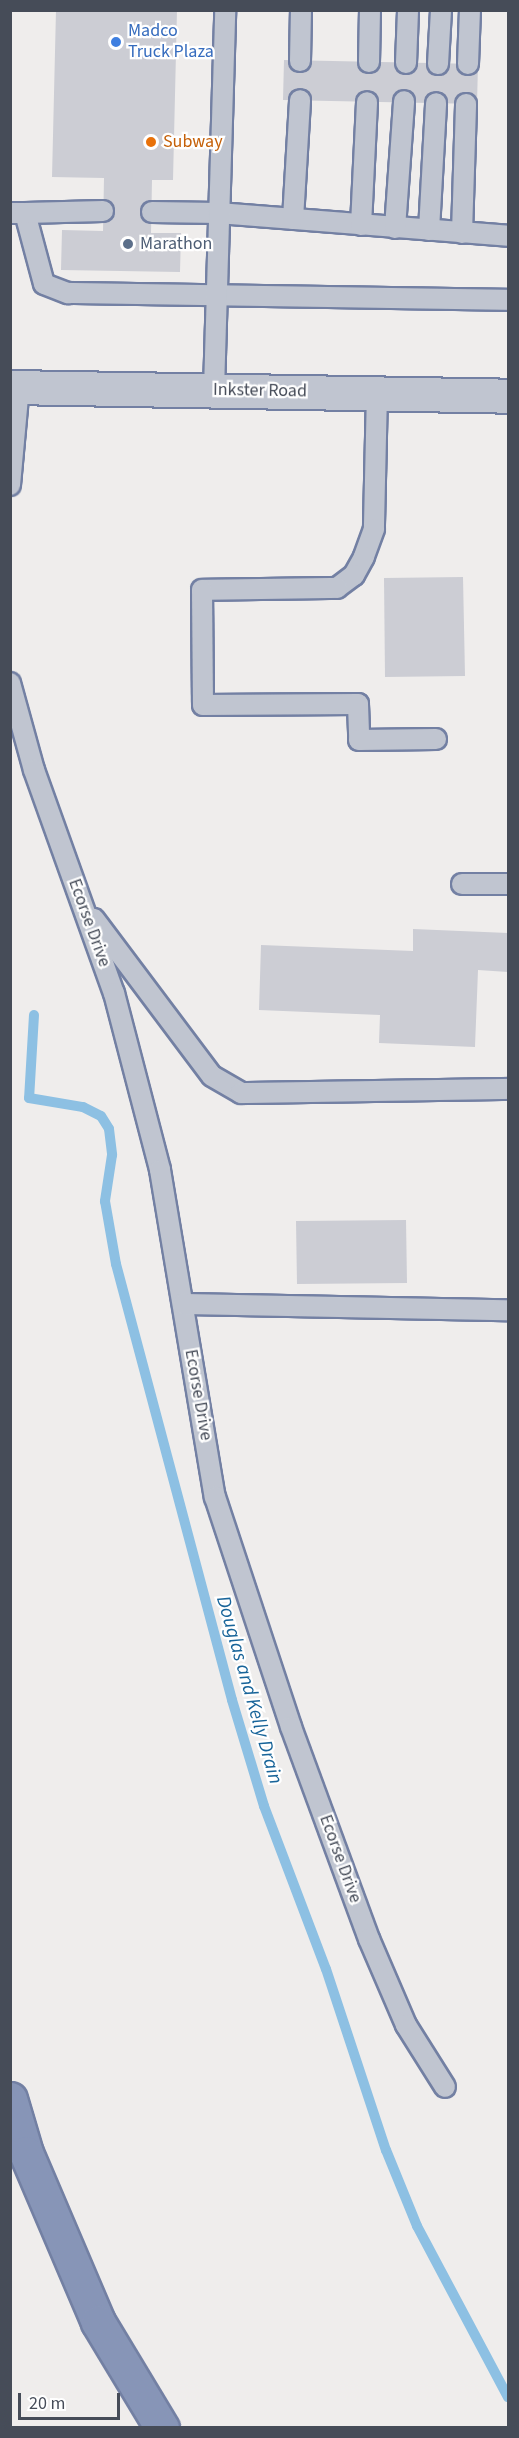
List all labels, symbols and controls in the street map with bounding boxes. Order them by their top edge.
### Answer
place label: Madco Truck Plaza [128,21,214,63]
marker: Madco Truck Plaza [109,35,123,49]
place label: Subway [163,131,223,153]
marker: Subway [144,135,158,149]
place label: Marathon [140,233,212,255]
marker: Marathon [121,237,135,251]
street label: Inkster Road [213,379,307,403]
street label: Ecorse Drive [63,876,115,970]
street label: Ecorse Drive [179,1348,217,1442]
water label: Douglas and Kelly Drain [211,1593,287,1787]
street label: Ecorse Drive [314,1812,366,1906]
scale bar [21,2381,123,2419]
text: 20 m [29,2391,65,2416]

